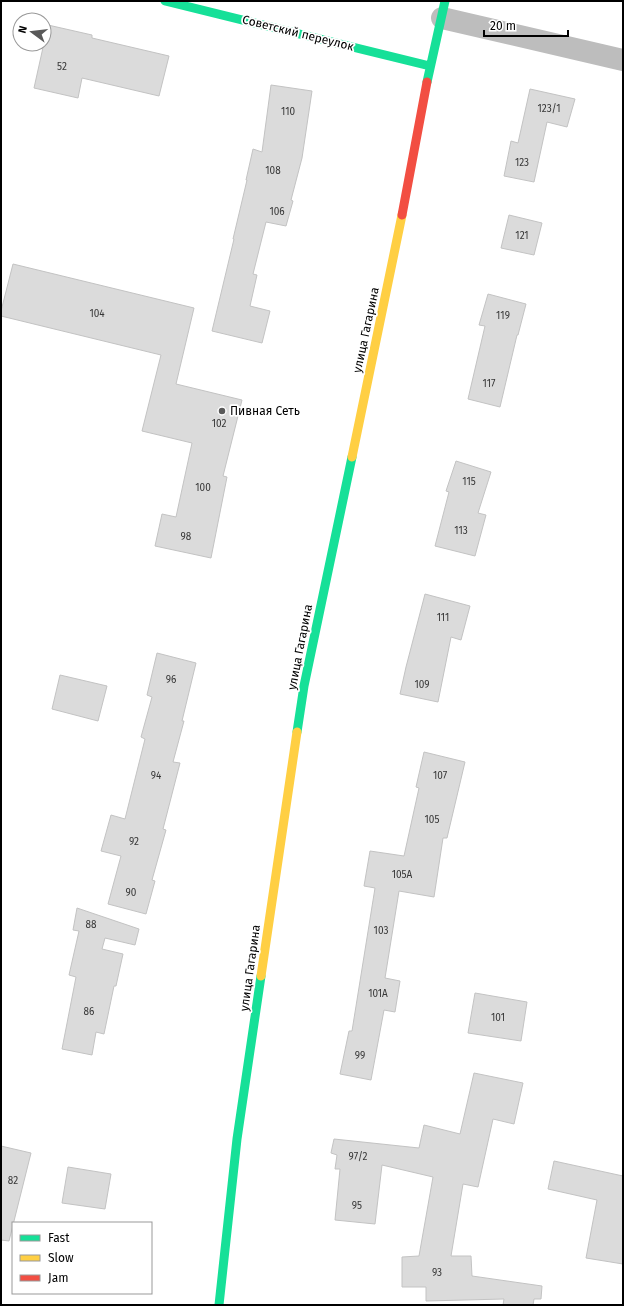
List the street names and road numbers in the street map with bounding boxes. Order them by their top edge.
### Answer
street label: Советский переулок [241,12,356,54]
street label: улица Гагарина [350,286,382,374]
street label: улица Гагарина [285,603,315,691]
street label: улица Гагарина [237,924,263,1012]

